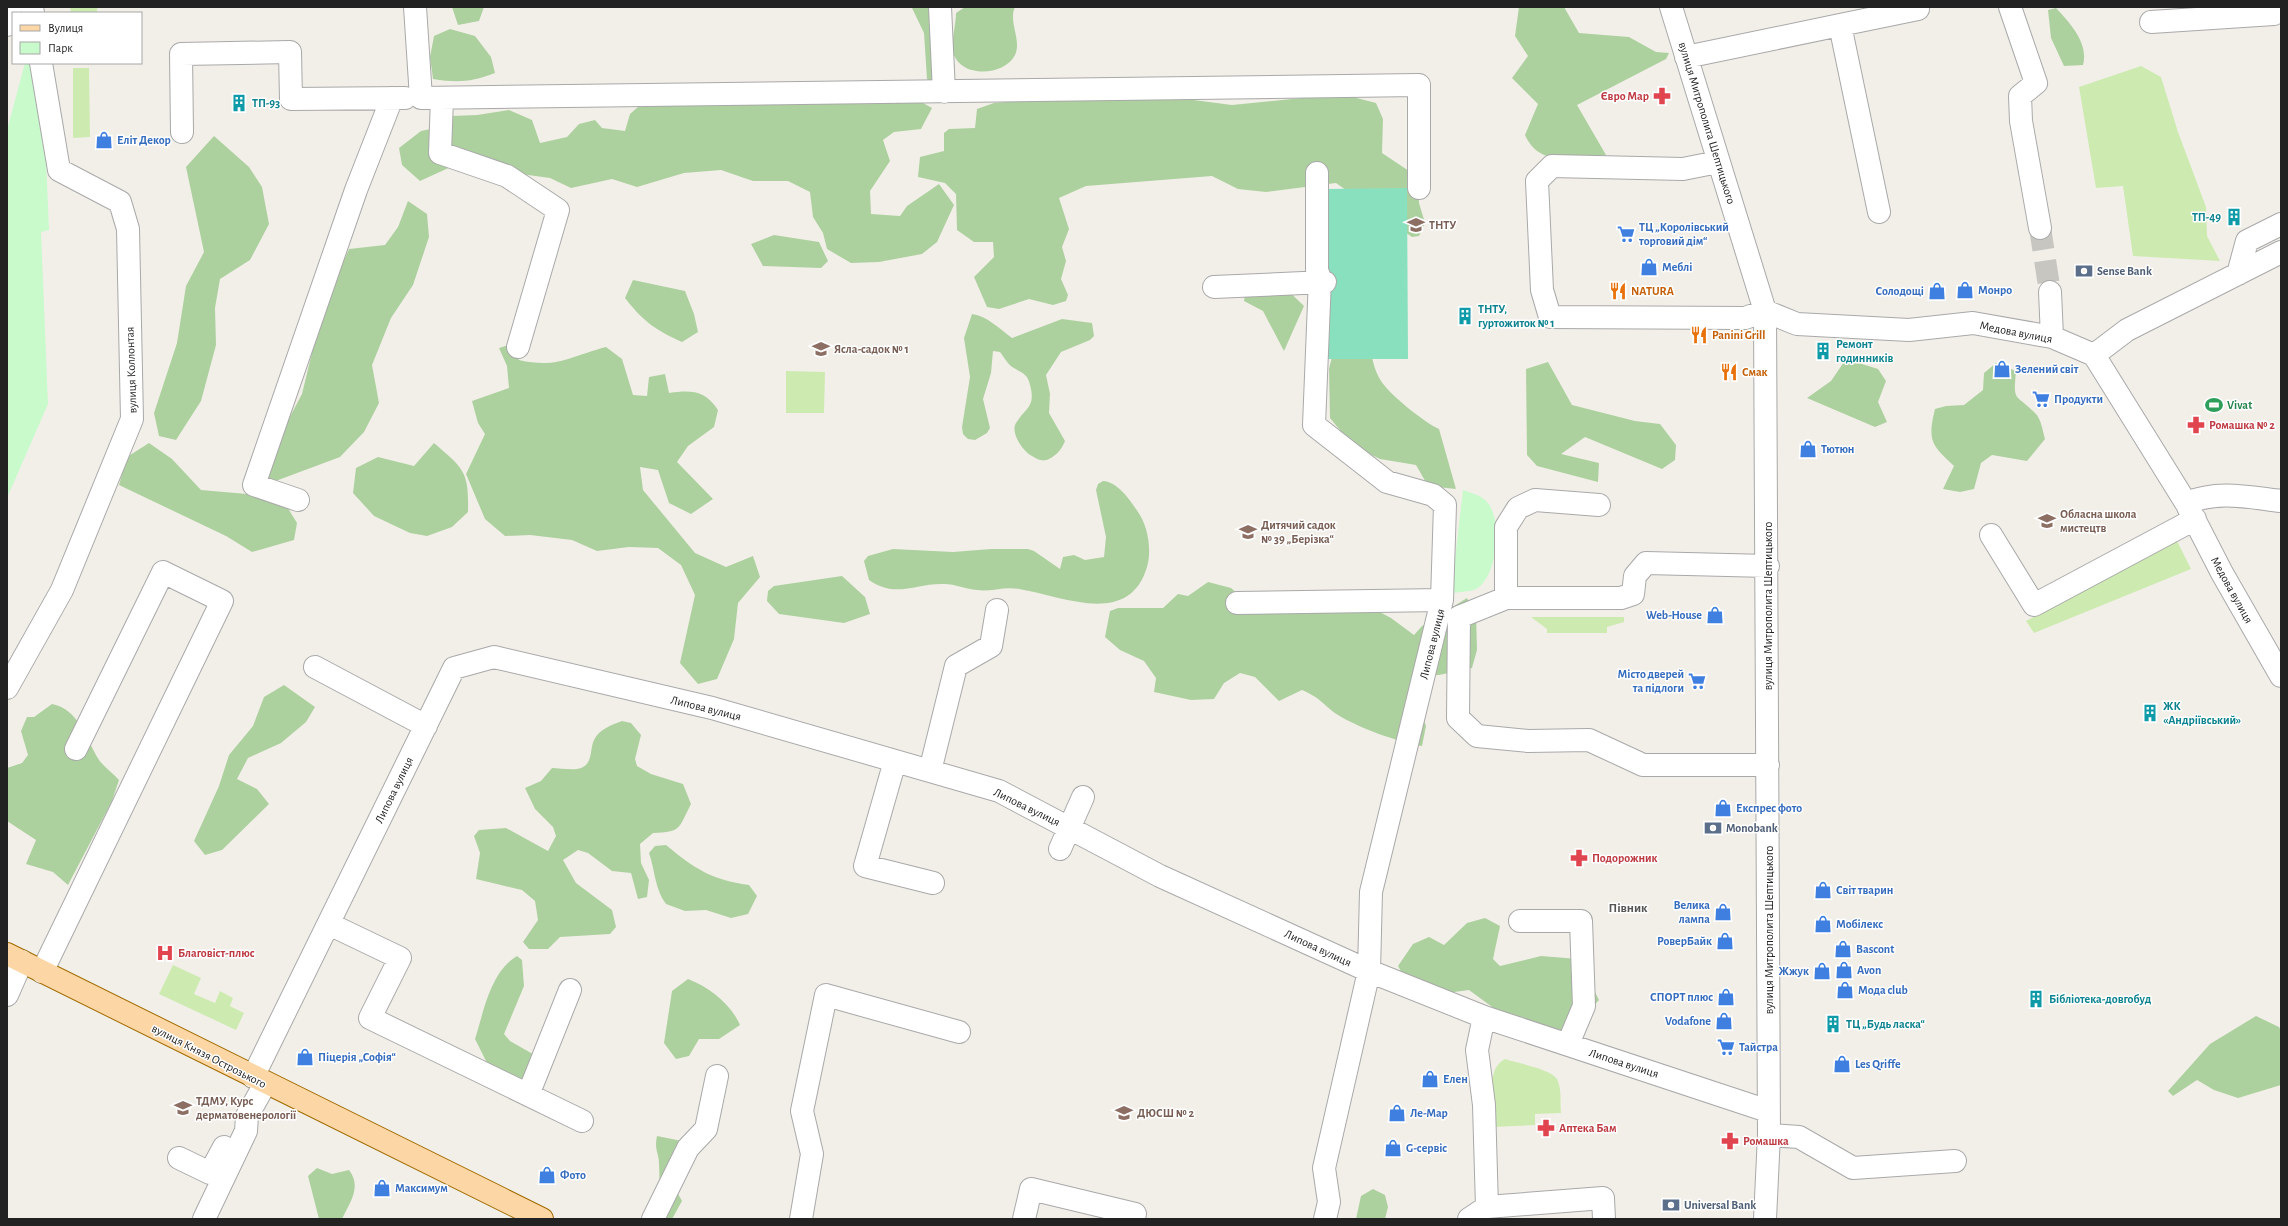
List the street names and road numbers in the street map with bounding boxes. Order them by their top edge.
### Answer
street label: вулиця Митрополита Шептицького [1676,41,1737,206]
street label: Медова вулиця [1978,319,2053,346]
street label: вулиця Коллонтая [123,326,140,414]
street label: вулиця Митрополита Шептицького [1762,521,1775,690]
street label: Медова вулиця [2208,555,2255,626]
street label: Липова вулиця [1417,607,1448,681]
street label: Липова вулиця [669,693,743,724]
street label: Липова вулиця [373,755,416,826]
street label: Липова вулиця [991,786,1062,829]
street label: вулиця Митрополита Шептицького [1763,845,1776,1014]
street label: Липова вулиця [1282,927,1353,970]
street label: вулиця Князя Острозького [149,1022,268,1091]
street label: Липова вулиця [1587,1046,1660,1081]

